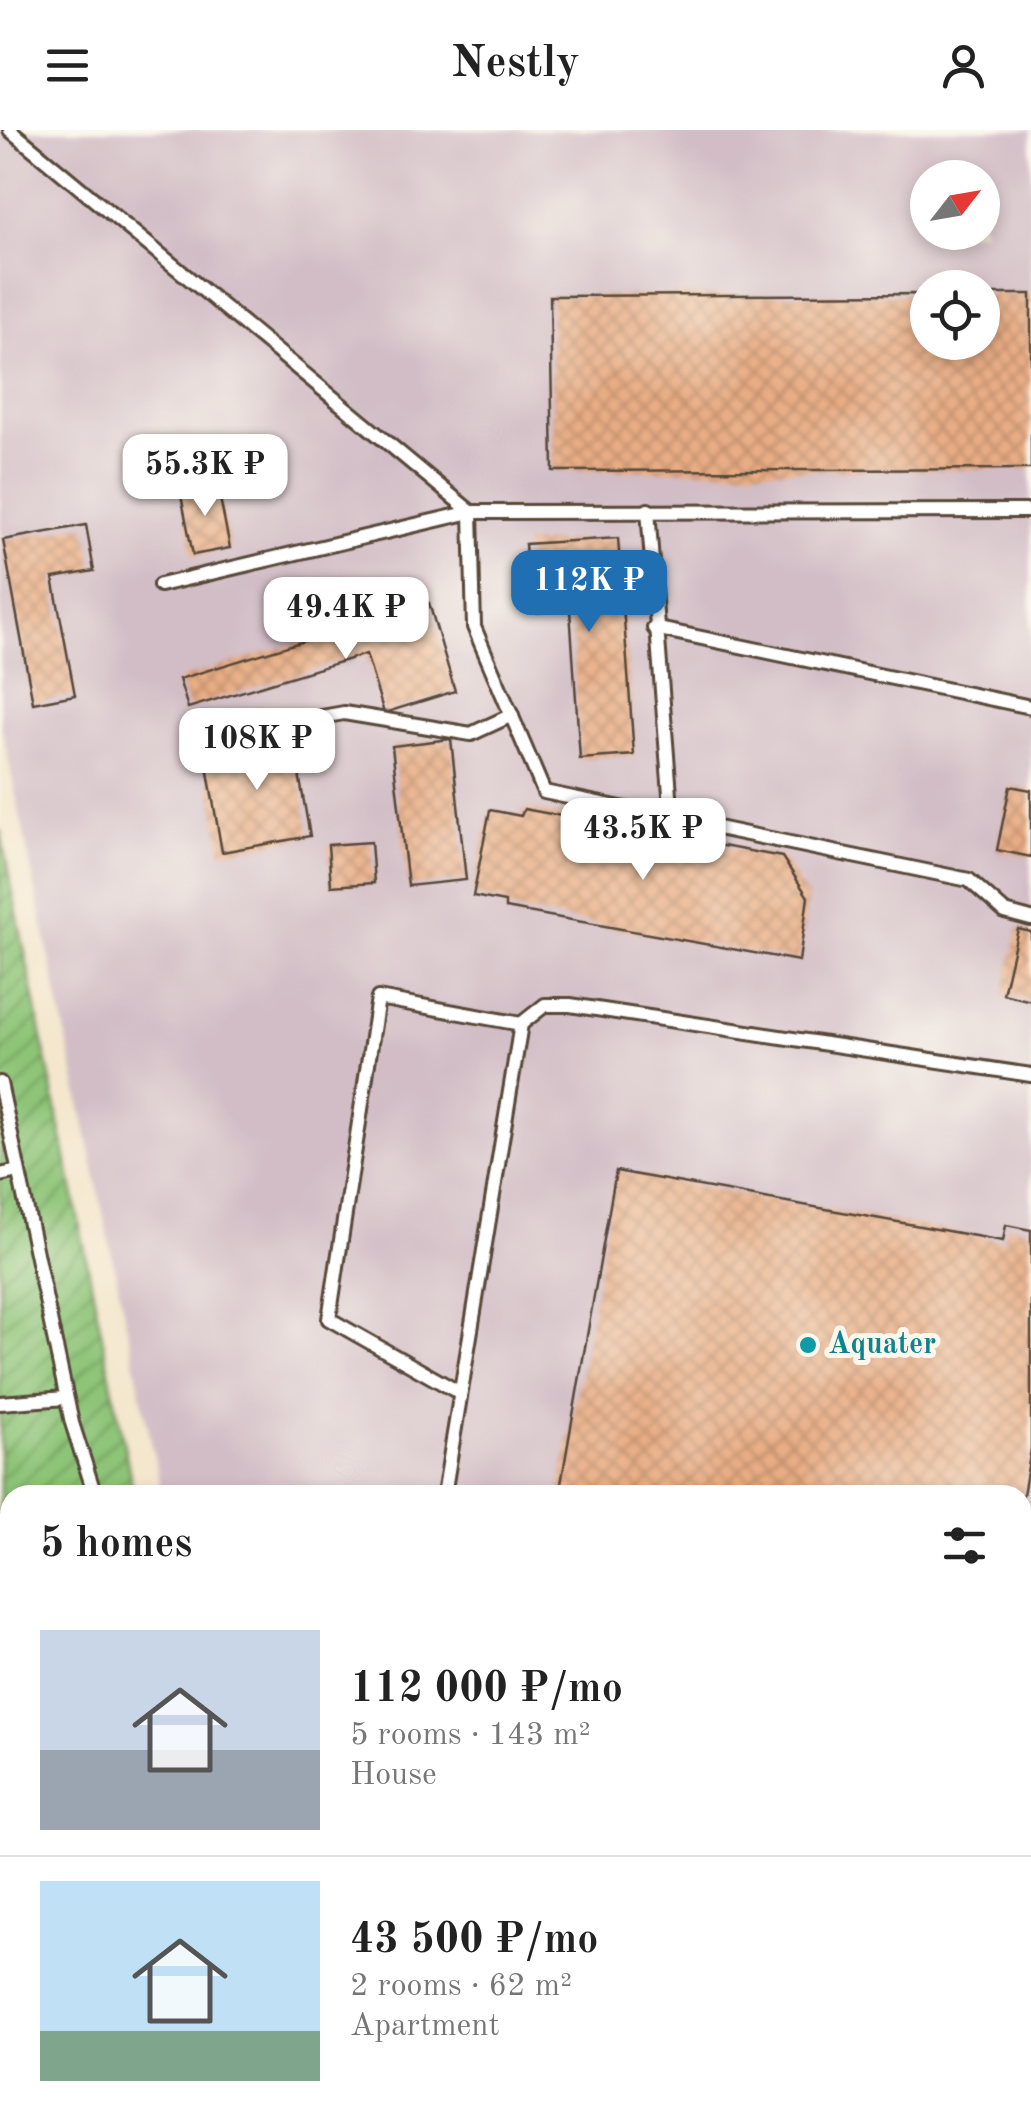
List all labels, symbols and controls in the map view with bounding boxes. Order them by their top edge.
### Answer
icon: menu [40,38,95,93]
icon: person [936,38,991,93]
text: Nestly [451,42,580,87]
north arrow [910,160,1000,250]
map controls [910,160,1000,360]
button: locate [910,270,1000,360]
pin: 55.3K ₽ [113,434,297,519]
text: 55.3K ₽ [145,450,265,482]
pin: 112K ₽ [508,550,670,635]
text: 112K ₽ [533,566,645,598]
pin: 49.4K ₽ [254,577,438,662]
text: 49.4K ₽ [286,593,406,625]
pin: 108K ₽ [176,708,338,793]
text: 108K ₽ [201,724,313,756]
pin: 43.5K ₽ [551,798,735,883]
text: 43.5K ₽ [583,814,703,846]
place label: Aquater [828,1330,936,1360]
marker: Aquater [797,1334,819,1356]
icon: filters [937,1518,992,1573]
text: 5 homes [40,1524,192,1566]
text: 112 000 ₽/mo [350,1669,623,1711]
icon: home [120,1670,240,1790]
text: 5 rooms · 143 m² [350,1720,591,1752]
text: House [350,1760,437,1792]
text: 43 500 ₽/mo [350,1920,598,1962]
icon: home [120,1921,240,2041]
text: 2 rooms · 62 m² [350,1971,572,2003]
text: Apartment [350,2011,500,2043]

